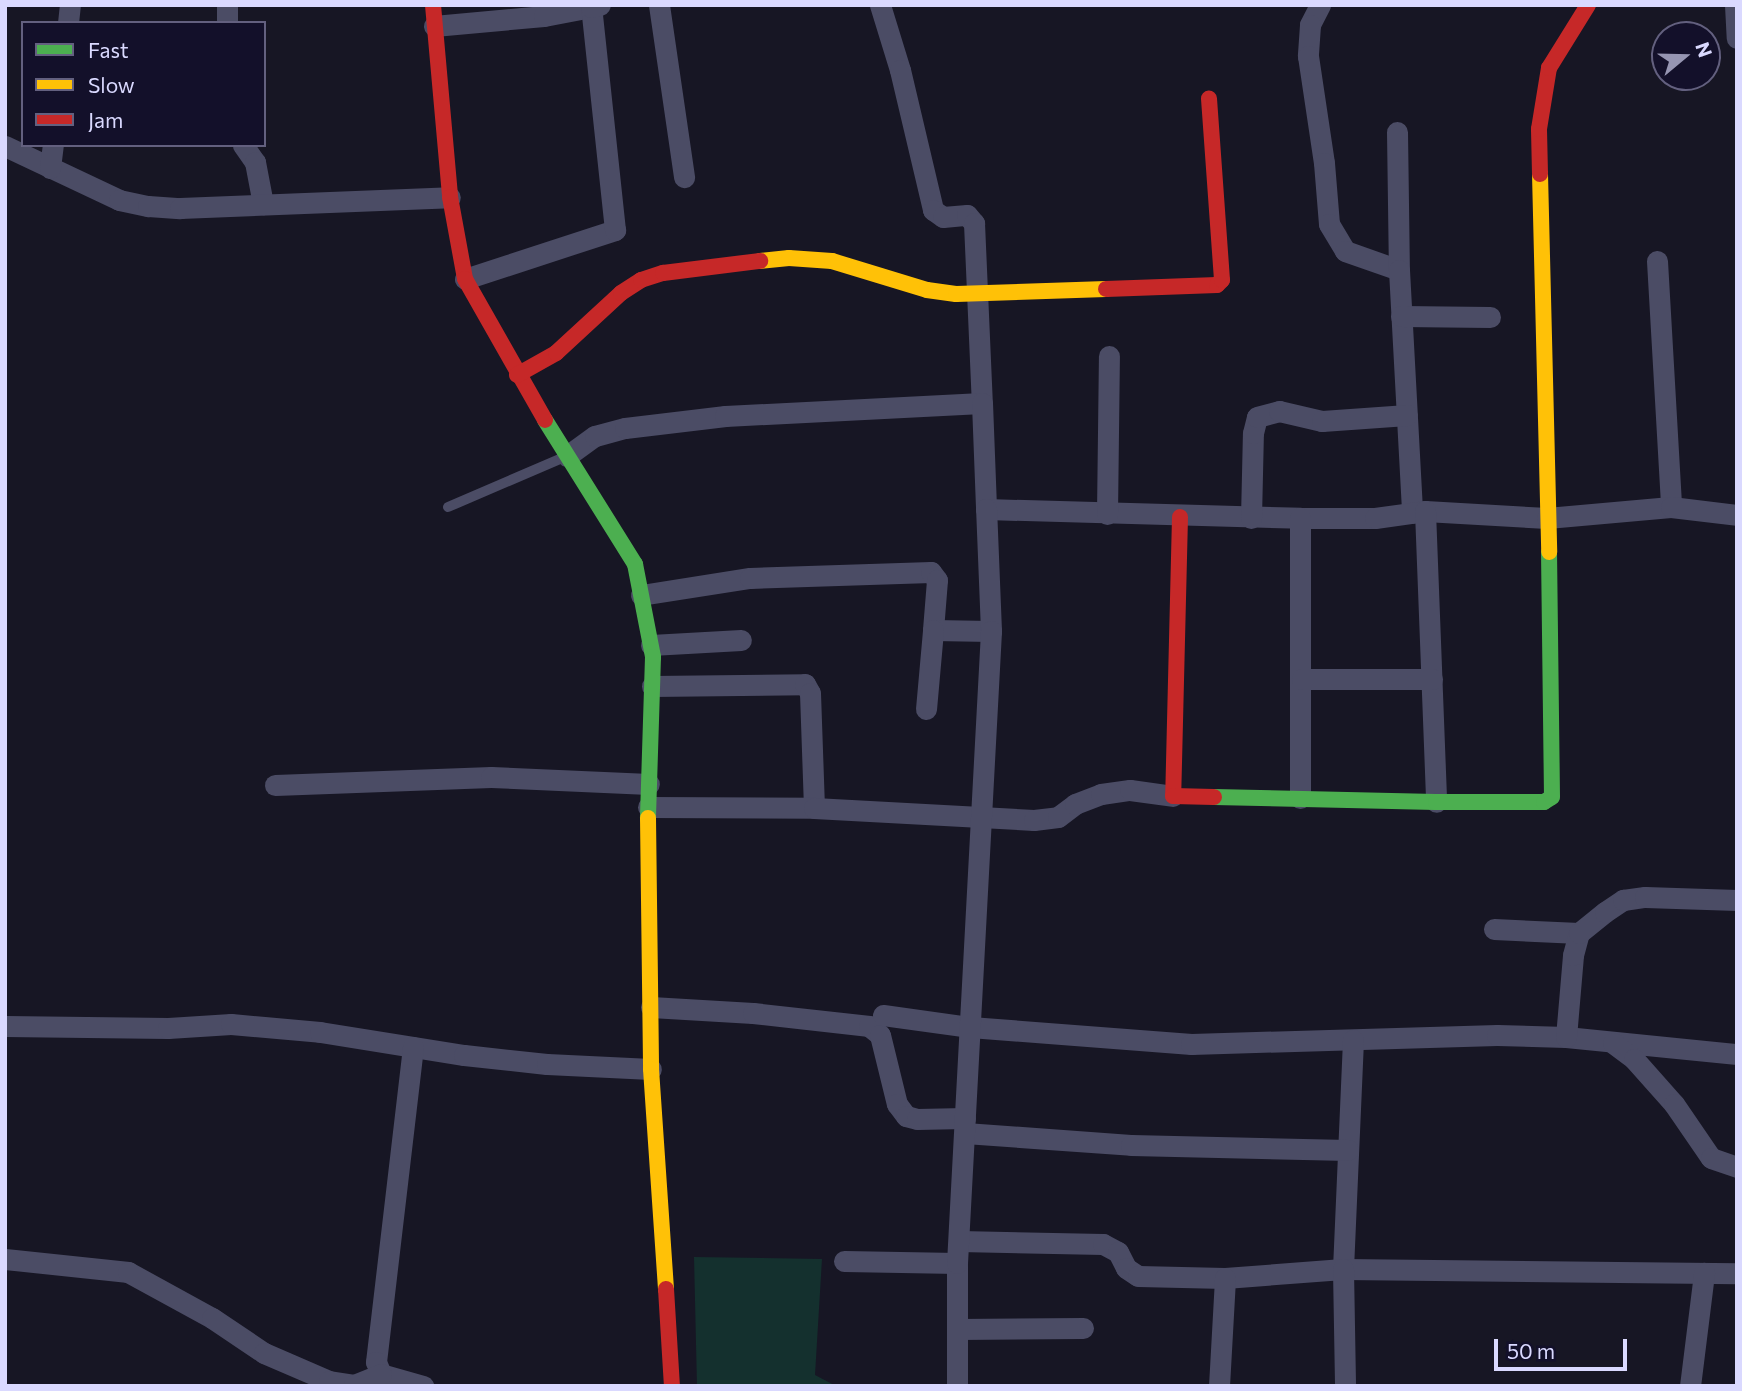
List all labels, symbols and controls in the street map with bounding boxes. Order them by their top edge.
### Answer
legend [21,21,266,147]
north arrow [1651,21,1721,91]
text: Fast [88,37,129,62]
text: N [1691,39,1718,60]
text: Slow [88,72,135,97]
text: Jam [88,107,123,132]
scale bar [1497,1324,1630,1368]
text: 50 m [1507,1338,1555,1363]

